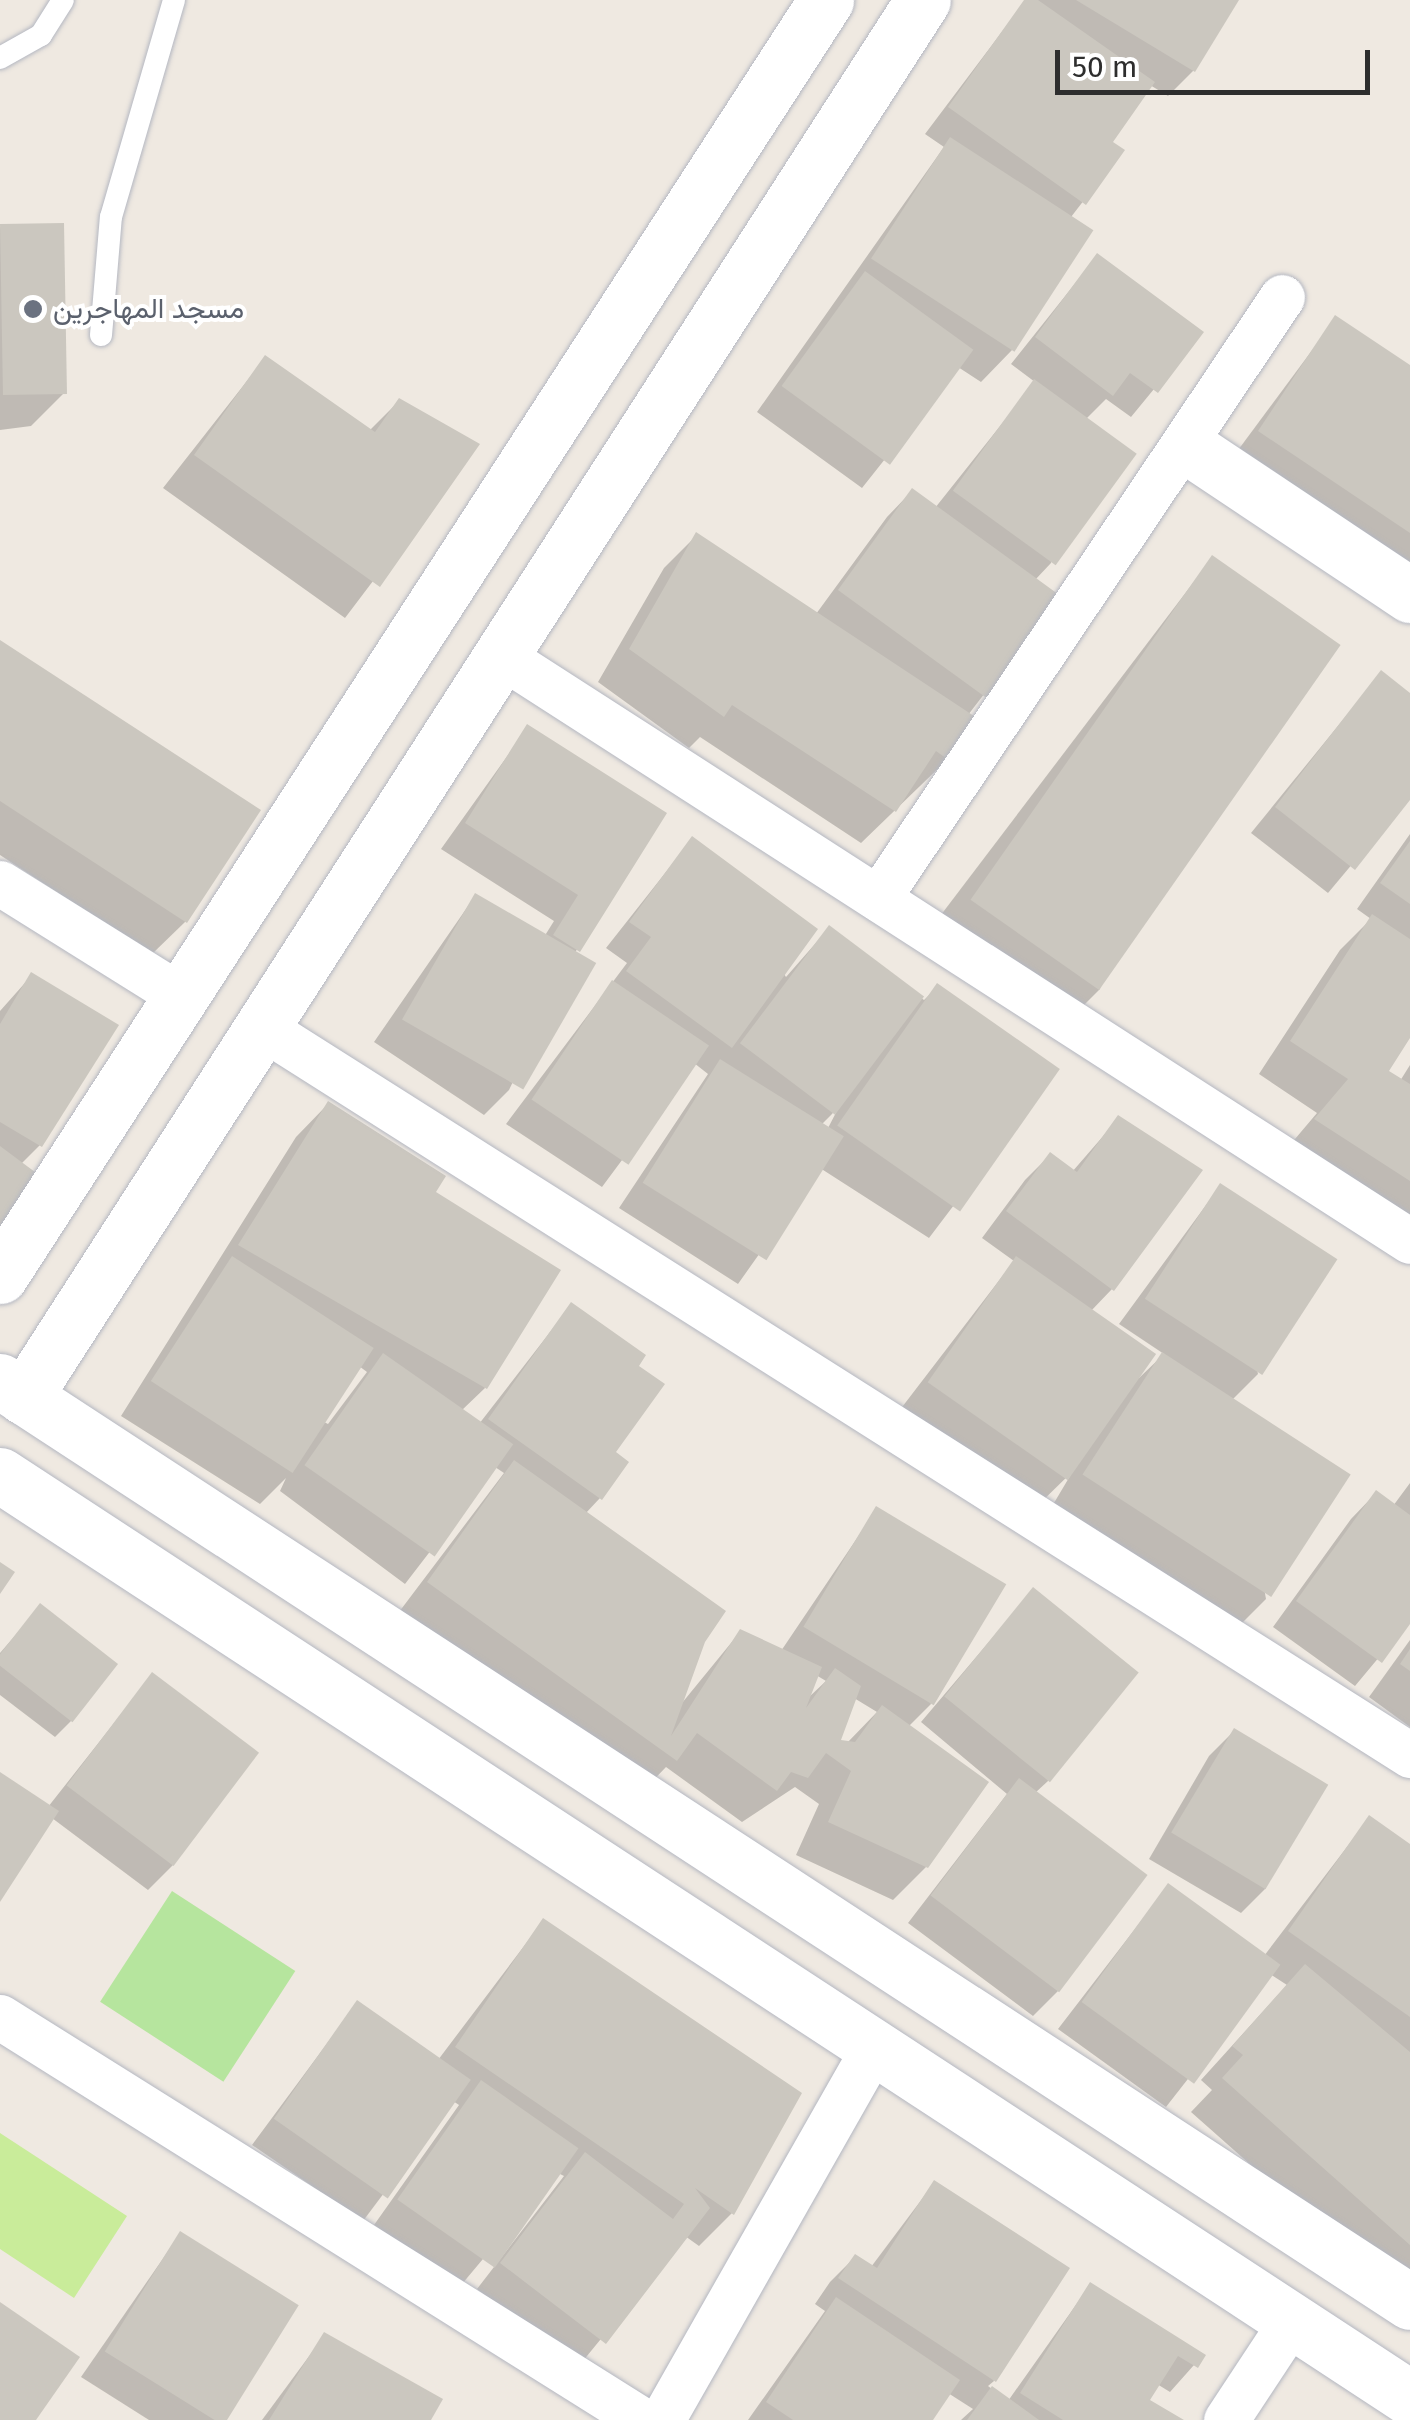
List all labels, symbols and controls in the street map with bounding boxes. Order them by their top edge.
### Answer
scale bar [1060,30,1375,92]
text: 50 m [1072,49,1137,85]
place label: مسجد المهاجرين [53,292,244,326]
marker: مسجد المهاجرين [22,298,44,320]

